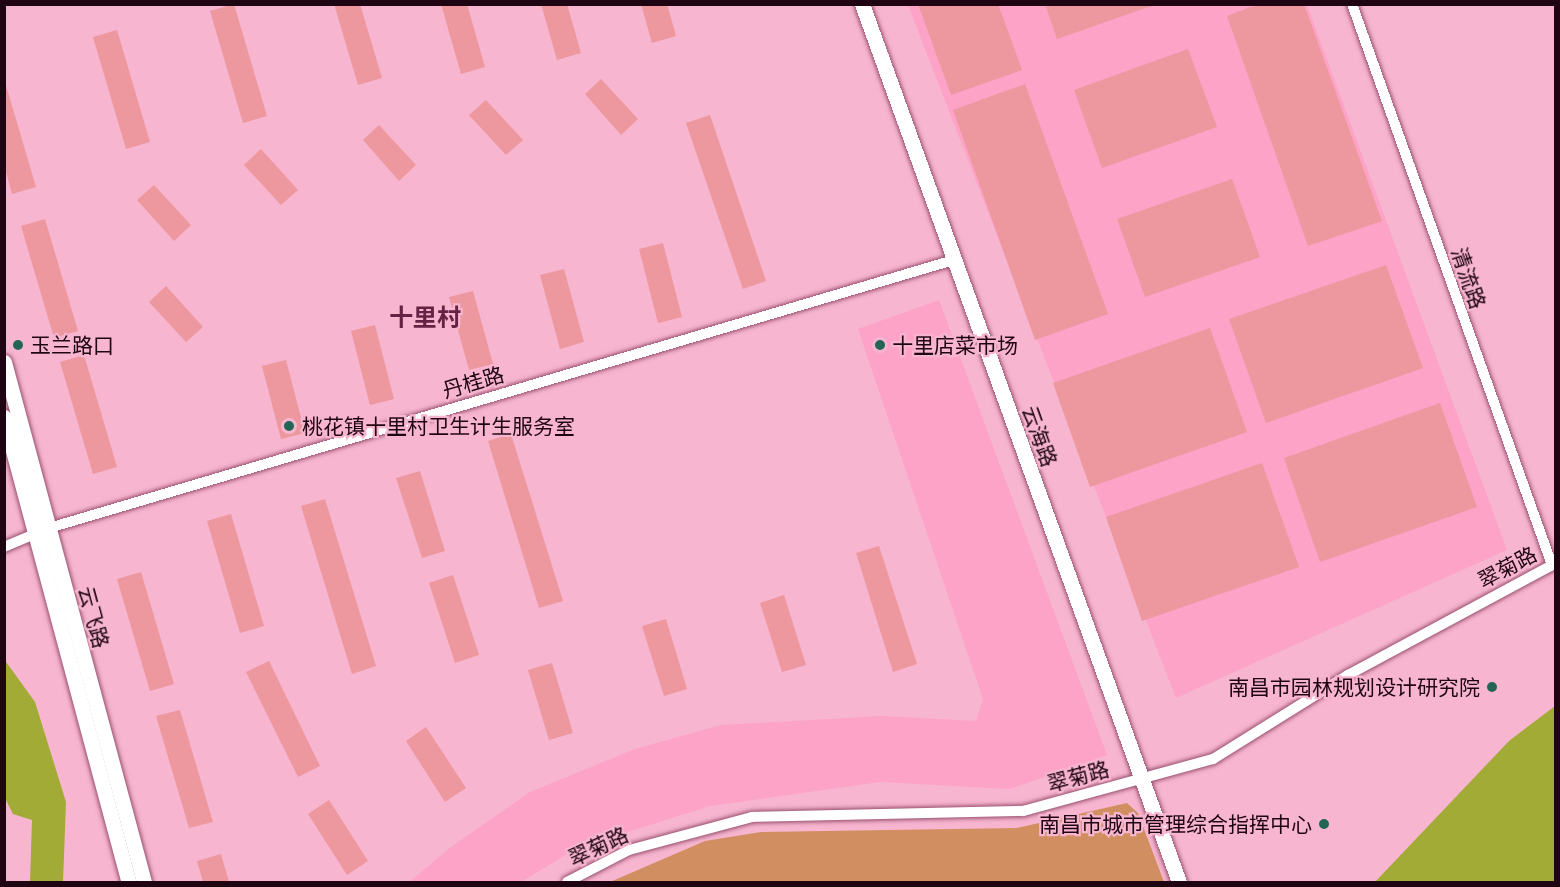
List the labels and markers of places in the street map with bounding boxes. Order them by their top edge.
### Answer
place label: 玉兰路口 [30,332,114,358]
place label: 十里店菜市场 [892,332,1018,358]
marker: 玉兰路口 [11,338,25,352]
marker: 十里店菜市场 [873,338,887,352]
place label: 桃花镇十里村卫生计生服务室 [302,413,575,439]
marker: 桃花镇十里村卫生计生服务室 [280,417,298,435]
place label: 南昌市园林规划设计研究院 [1228,674,1480,700]
marker: 南昌市园林规划设计研究院 [1485,680,1499,694]
place label: 南昌市城市管理综合指挥中心 [1039,811,1312,837]
marker: 南昌市城市管理综合指挥中心 [1317,817,1331,831]

